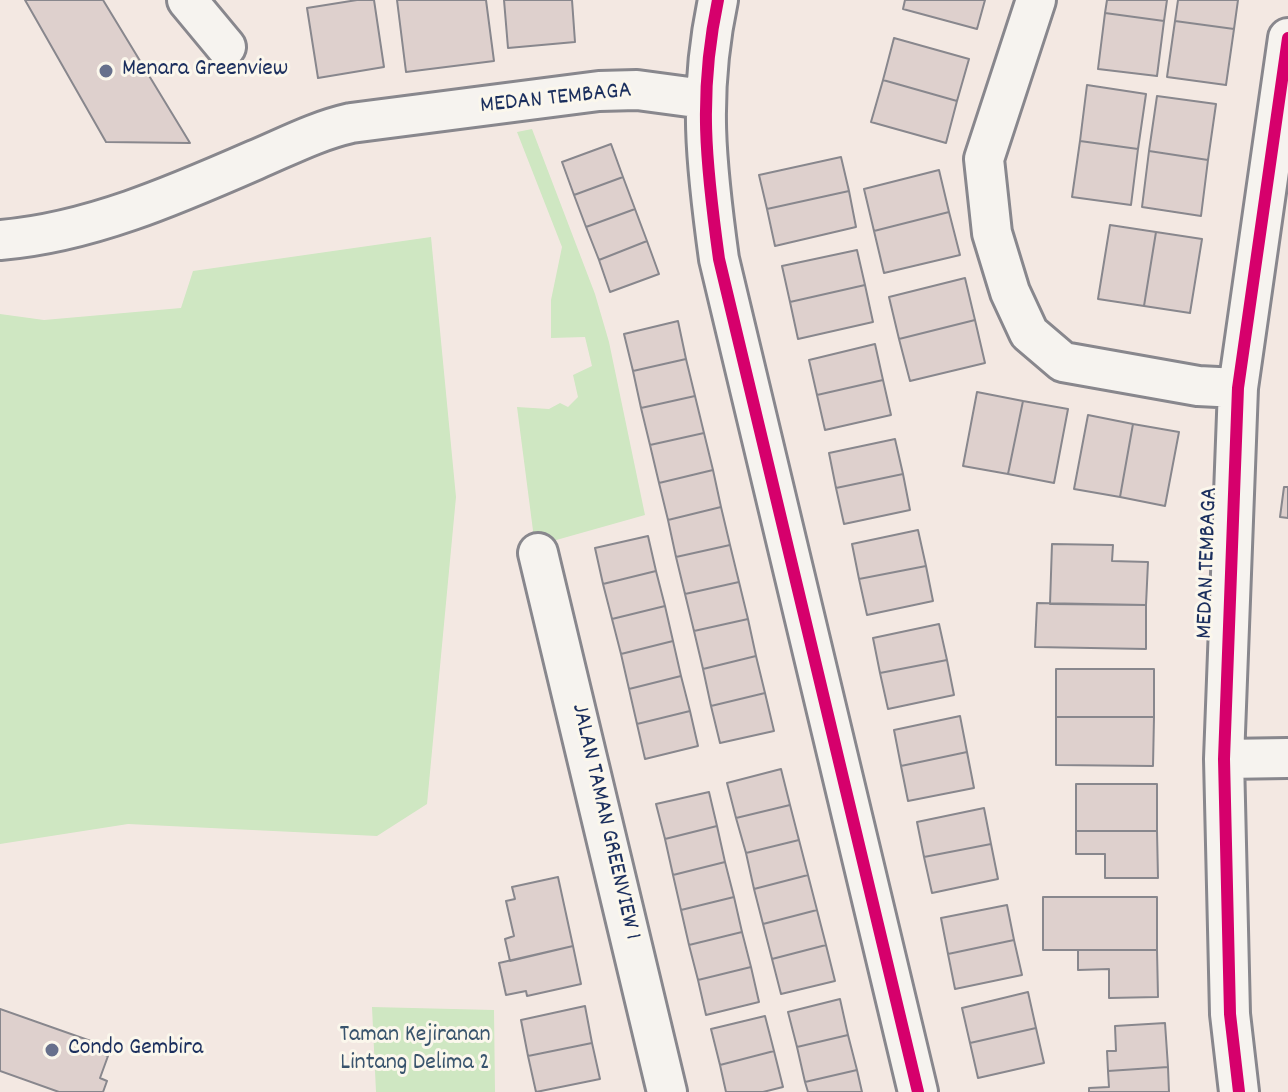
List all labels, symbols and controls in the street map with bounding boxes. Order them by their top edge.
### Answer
place label: Menara Greenview [122,57,288,85]
marker: Menara Greenview [97,62,115,80]
street label: MEDAN TEMBAGA [479,78,633,122]
street label: MEDAN TEMBAGA [1192,487,1226,639]
street label: JALAN TAMAN GREENVIEW 1 [563,701,645,943]
park label: Taman Kejiranan Lintang Delima 2 [339,1023,491,1079]
place label: Condo Gembira [68,1036,203,1064]
marker: Condo Gembira [43,1041,61,1059]

